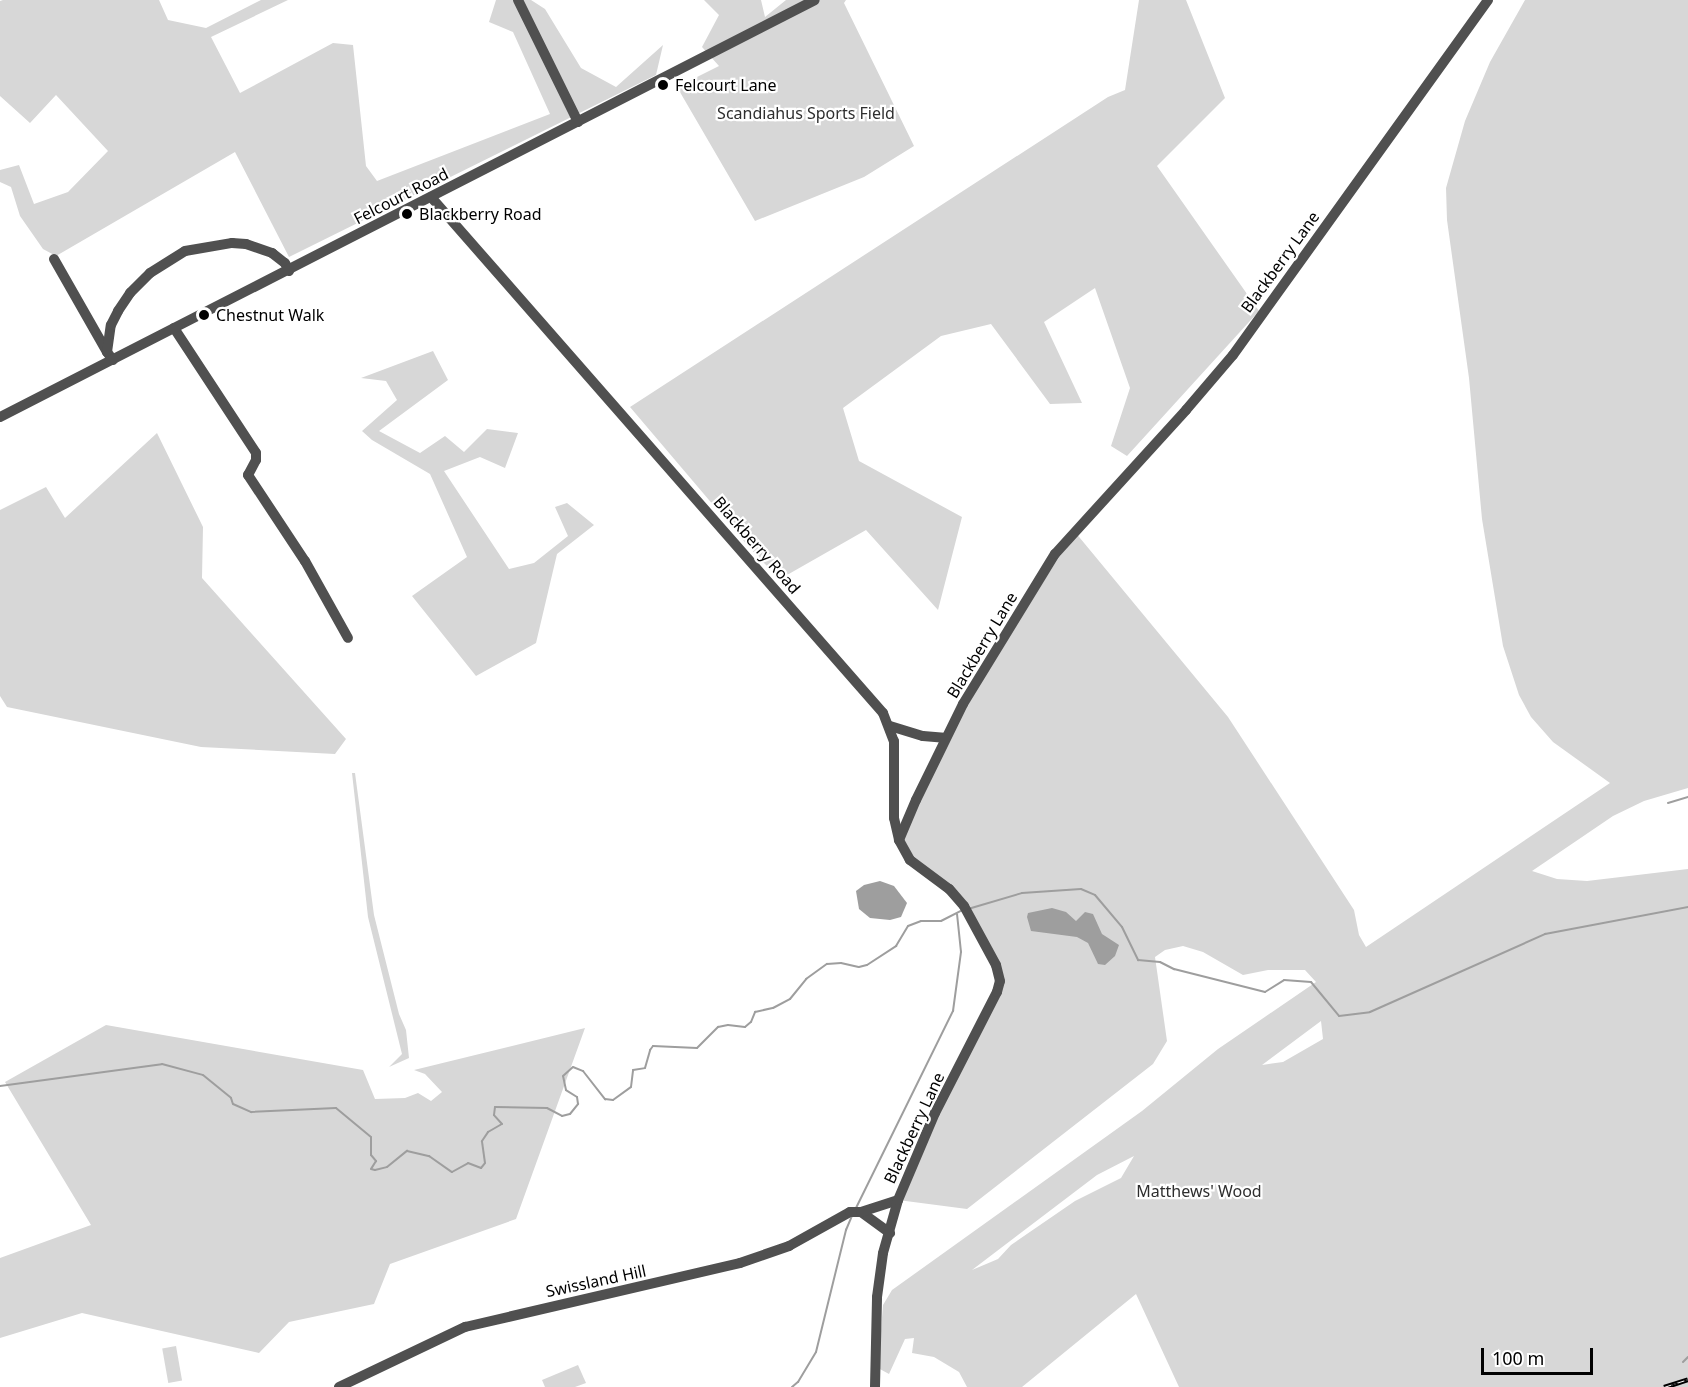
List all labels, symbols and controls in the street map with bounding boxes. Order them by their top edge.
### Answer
place label: Felcourt Lane [675,75,777,95]
marker: Felcourt Lane [656,78,670,92]
park label: Scandiahus Sports Field [717,103,895,123]
street label: Felcourt Road [350,164,452,228]
place label: Blackberry Road [419,204,542,224]
marker: Blackberry Road [400,207,414,221]
street label: Blackberry Lane [1237,208,1323,316]
place label: Chestnut Walk [216,305,324,325]
marker: Chestnut Walk [197,308,211,322]
street label: Blackberry Road [710,492,804,598]
street label: Blackberry Lane [943,588,1021,702]
street label: Blackberry Lane [880,1069,948,1187]
park label: Matthews' Wood [1136,1181,1262,1201]
street label: Swissland Hill [544,1261,648,1301]
scale bar [1484,1336,1596,1374]
text: 100 m [1492,1346,1544,1370]

